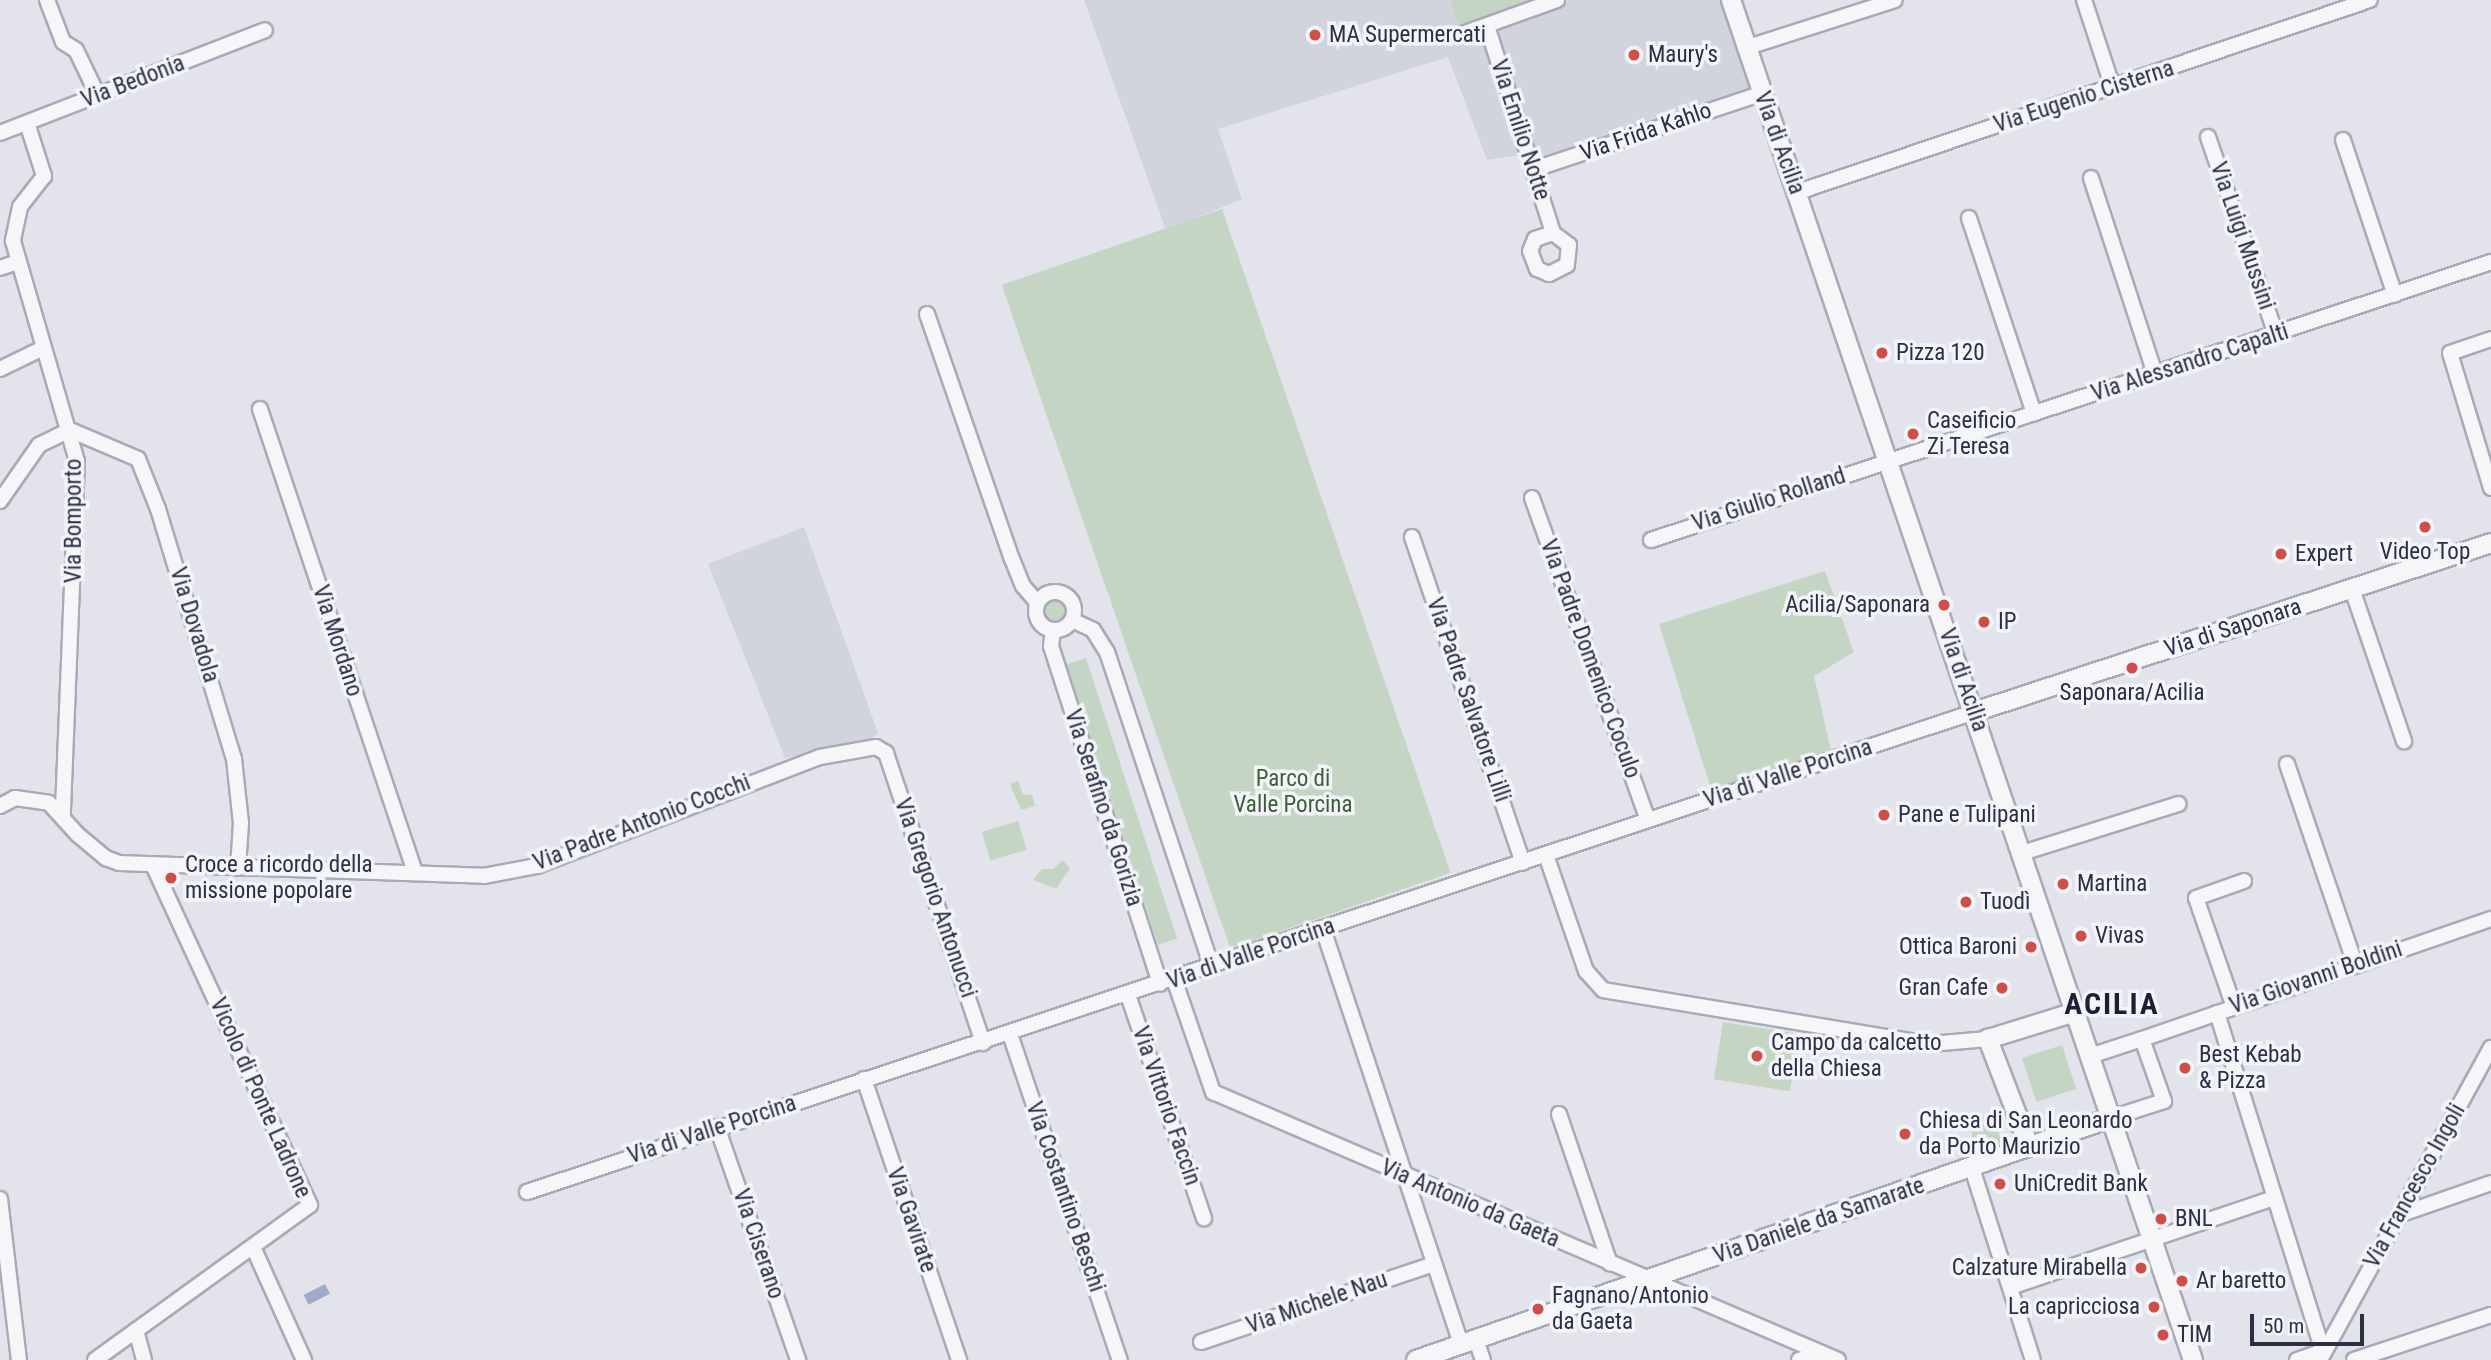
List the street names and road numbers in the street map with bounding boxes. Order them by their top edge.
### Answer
street label: Via Bedonia [78,50,188,114]
street label: Via Eugenio Cisterna [1990,55,2178,139]
street label: Via Emilio Notte [1484,56,1556,204]
street label: Via di Acilia [1748,88,1810,198]
street label: Via Frida Kahlo [1577,97,1715,167]
street label: Via Luigi Mussini [2204,159,2280,313]
street label: Via Alessandro Capalti [2088,318,2292,408]
street label: Via Bomporto [60,459,88,583]
street label: Via Giulio Rolland [1689,462,1849,538]
street label: Via Padre Domenico Coculo [1534,536,1646,782]
street label: Via Dovadola [163,564,225,686]
street label: Via Mordano [306,582,368,700]
street label: Via di Saponara [2161,593,2305,663]
street label: Via Padre Salvatore Lilli [1420,594,1516,806]
street label: Via di Acilia [1933,625,1993,735]
street label: Via Serafino da Gorizia [1058,706,1148,910]
street label: Via di Valle Porcina [1700,734,1876,814]
street label: Via Padre Antonio Cocchi [530,769,754,877]
street label: Via Gregorio Antonucci [888,795,982,1001]
street label: Via di Valle Porcina [1164,912,1338,996]
street label: Via Giovanni Boldini [2226,936,2406,1020]
street label: Vicolo di Ponte Ladrone [203,994,317,1202]
street label: Via Vittorio Faccin [1126,1023,1206,1189]
street label: Via di Valle Porcina [624,1090,800,1170]
street label: Via Costantino Beschi [1019,1098,1111,1296]
street label: Via Francesco Ingoli [2358,1099,2472,1273]
street label: Via Antonio da Gaeta [1377,1154,1563,1254]
street label: Via Gavirate [880,1164,942,1276]
street label: Via Daniele da Samarate [1710,1172,1928,1270]
street label: Via Ciserano [726,1185,790,1303]
street label: Via Michele Nau [1243,1266,1391,1340]

